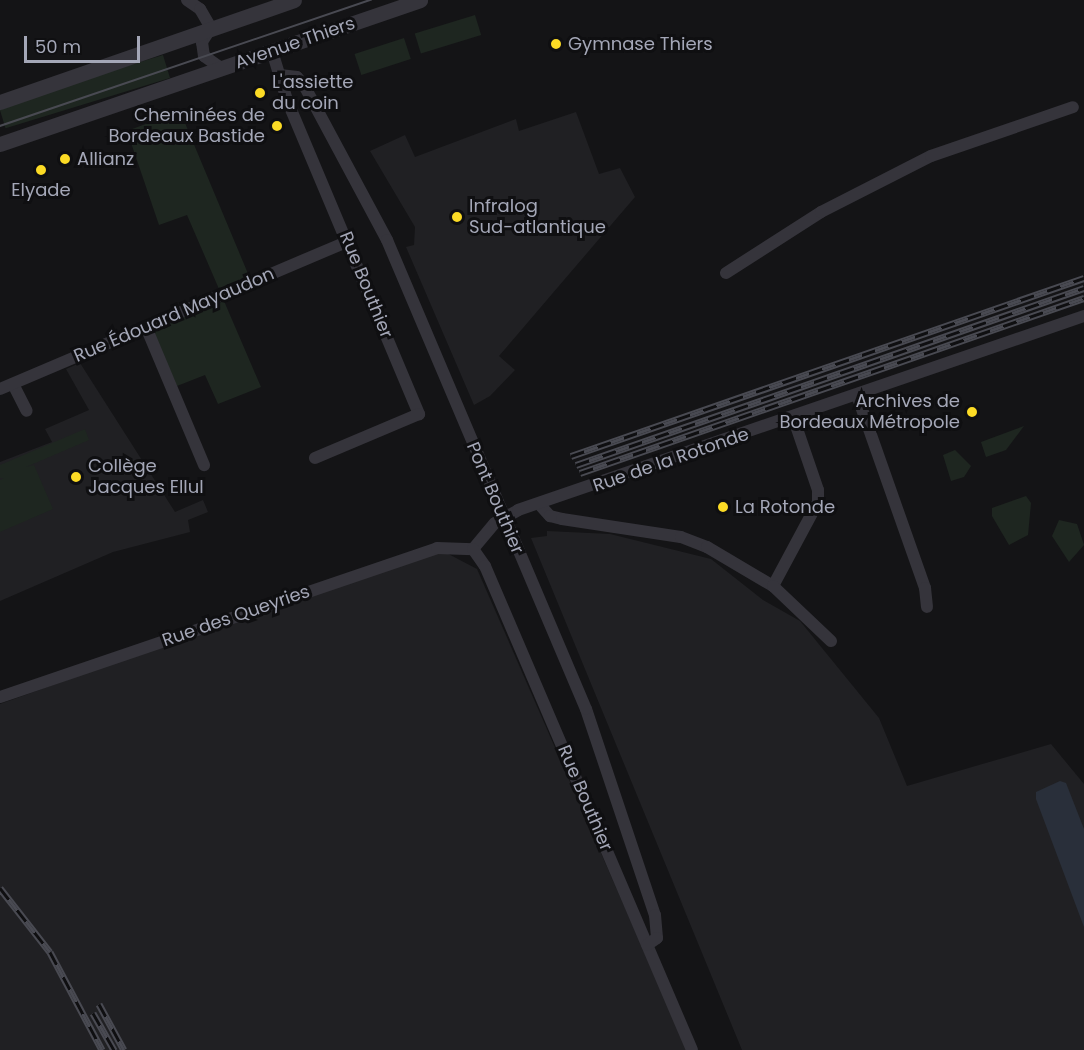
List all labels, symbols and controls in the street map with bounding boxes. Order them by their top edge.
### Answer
street label: Avenue Thiers [232,12,358,74]
scale bar [27,24,142,62]
place label: Gymnase Thiers [568,33,713,55]
text: 50 m [35,34,81,59]
marker: Gymnase Thiers [549,37,563,51]
place label: L'assiette du coin [272,72,353,115]
marker: L'assiette du coin [253,86,267,100]
place label: Cheminées de Bordeaux Bastide [108,105,265,148]
marker: Cheminées de Bordeaux Bastide [270,119,284,133]
place label: Allianz [77,148,134,170]
marker: Allianz [58,152,72,166]
marker: Elyade [34,163,48,177]
place label: Elyade [11,179,71,201]
place label: Infralog Sud-atlantique [469,196,606,238]
marker: Infralog Sud-atlantique [450,210,464,224]
street label: Rue Bouthier [335,229,397,341]
street label: Rue Édouard Mayaudon [71,263,277,367]
place label: Archives de Bordeaux Métropole [780,391,960,434]
marker: Archives de Bordeaux Métropole [965,405,979,419]
street label: Rue de la Rotonde [590,423,752,497]
street label: Pont Bouthier [462,439,528,557]
place label: Collège Jacques Ellul [88,456,204,498]
marker: Collège Jacques Ellul [69,470,83,484]
place label: La Rotonde [735,496,835,518]
marker: La Rotonde [716,500,730,514]
street label: Rue des Queyries [159,581,313,651]
street label: Rue Bouthier [553,742,617,854]

